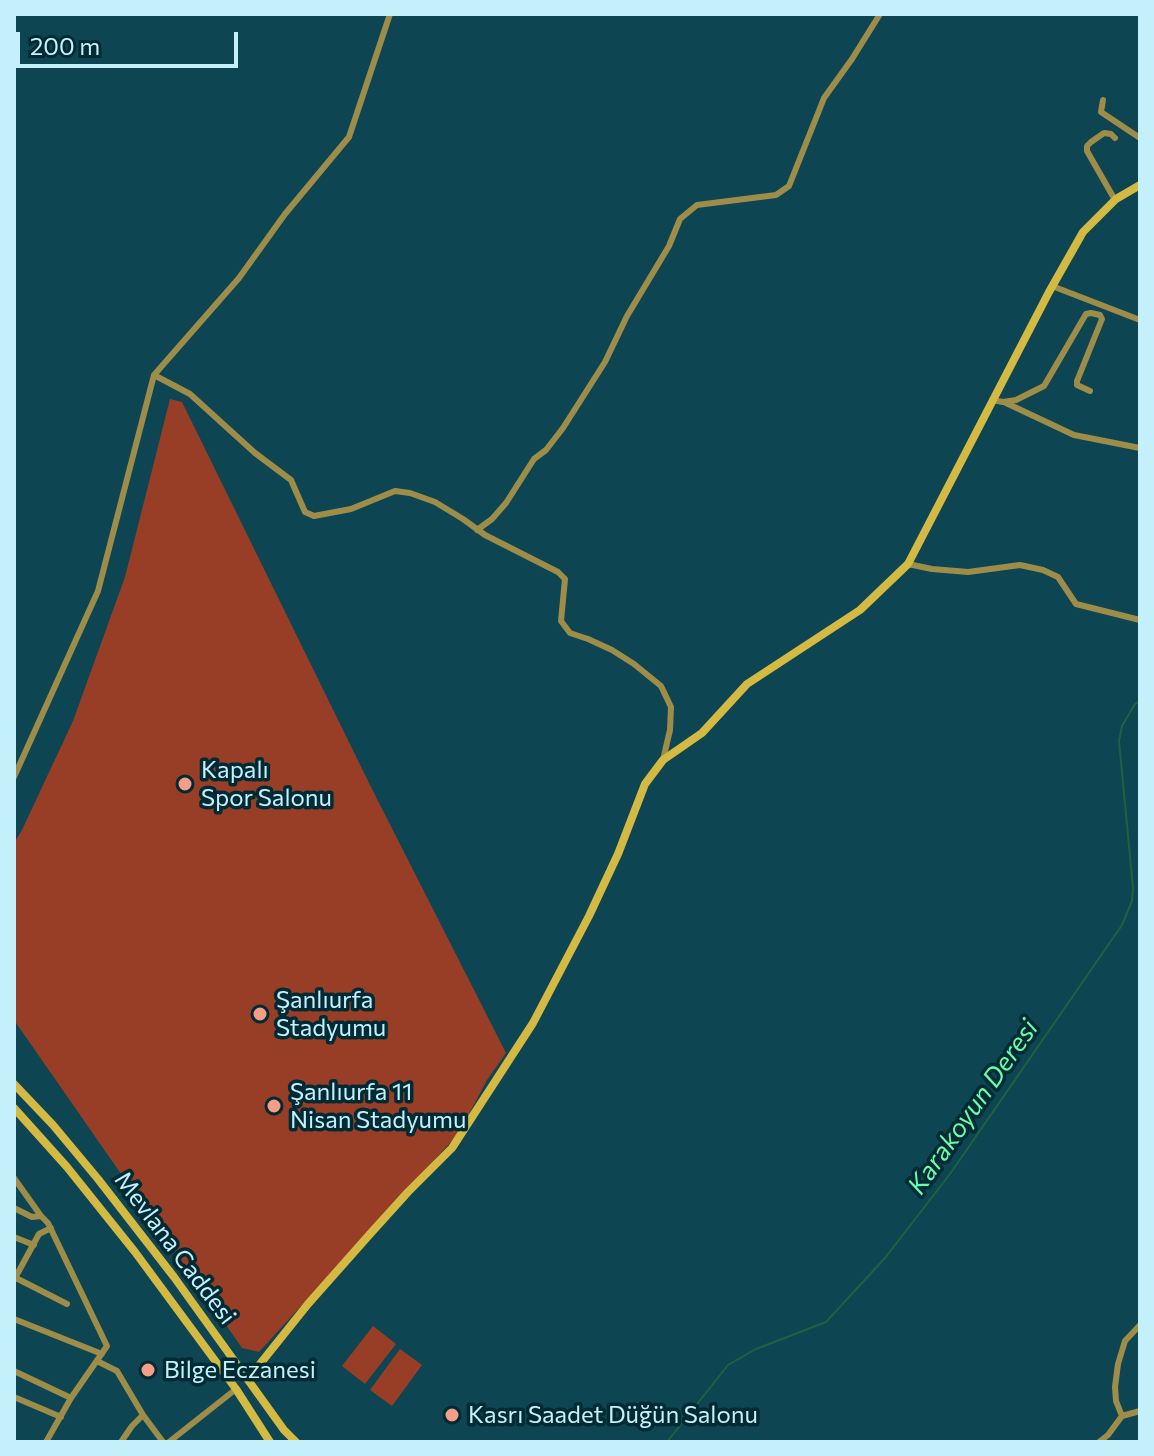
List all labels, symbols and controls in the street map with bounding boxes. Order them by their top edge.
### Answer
scale bar [20,16,242,66]
text: 200 m [30,31,100,60]
place label: Kapalı Spor Salonu [201,756,332,812]
marker: Kapalı Spor Salonu [176,775,194,793]
place label: Şanlıurfa Stadyumu [276,986,386,1042]
marker: Şanlıurfa Stadyumu [251,1005,269,1023]
water label: Karakoyun Deresi [901,1014,1045,1200]
place label: Şanlıurfa 11 Nisan Stadyumu [290,1078,466,1134]
marker: Şanlıurfa 11 Nisan Stadyumu [265,1097,283,1115]
street label: Mevlana Caddesi [108,1166,242,1330]
place label: Bilge Eczanesi [164,1356,316,1384]
marker: Bilge Eczanesi [139,1361,157,1379]
place label: Kasrı Saadet Düğün Salonu [468,1401,758,1429]
marker: Kasrı Saadet Düğün Salonu [443,1406,461,1424]

